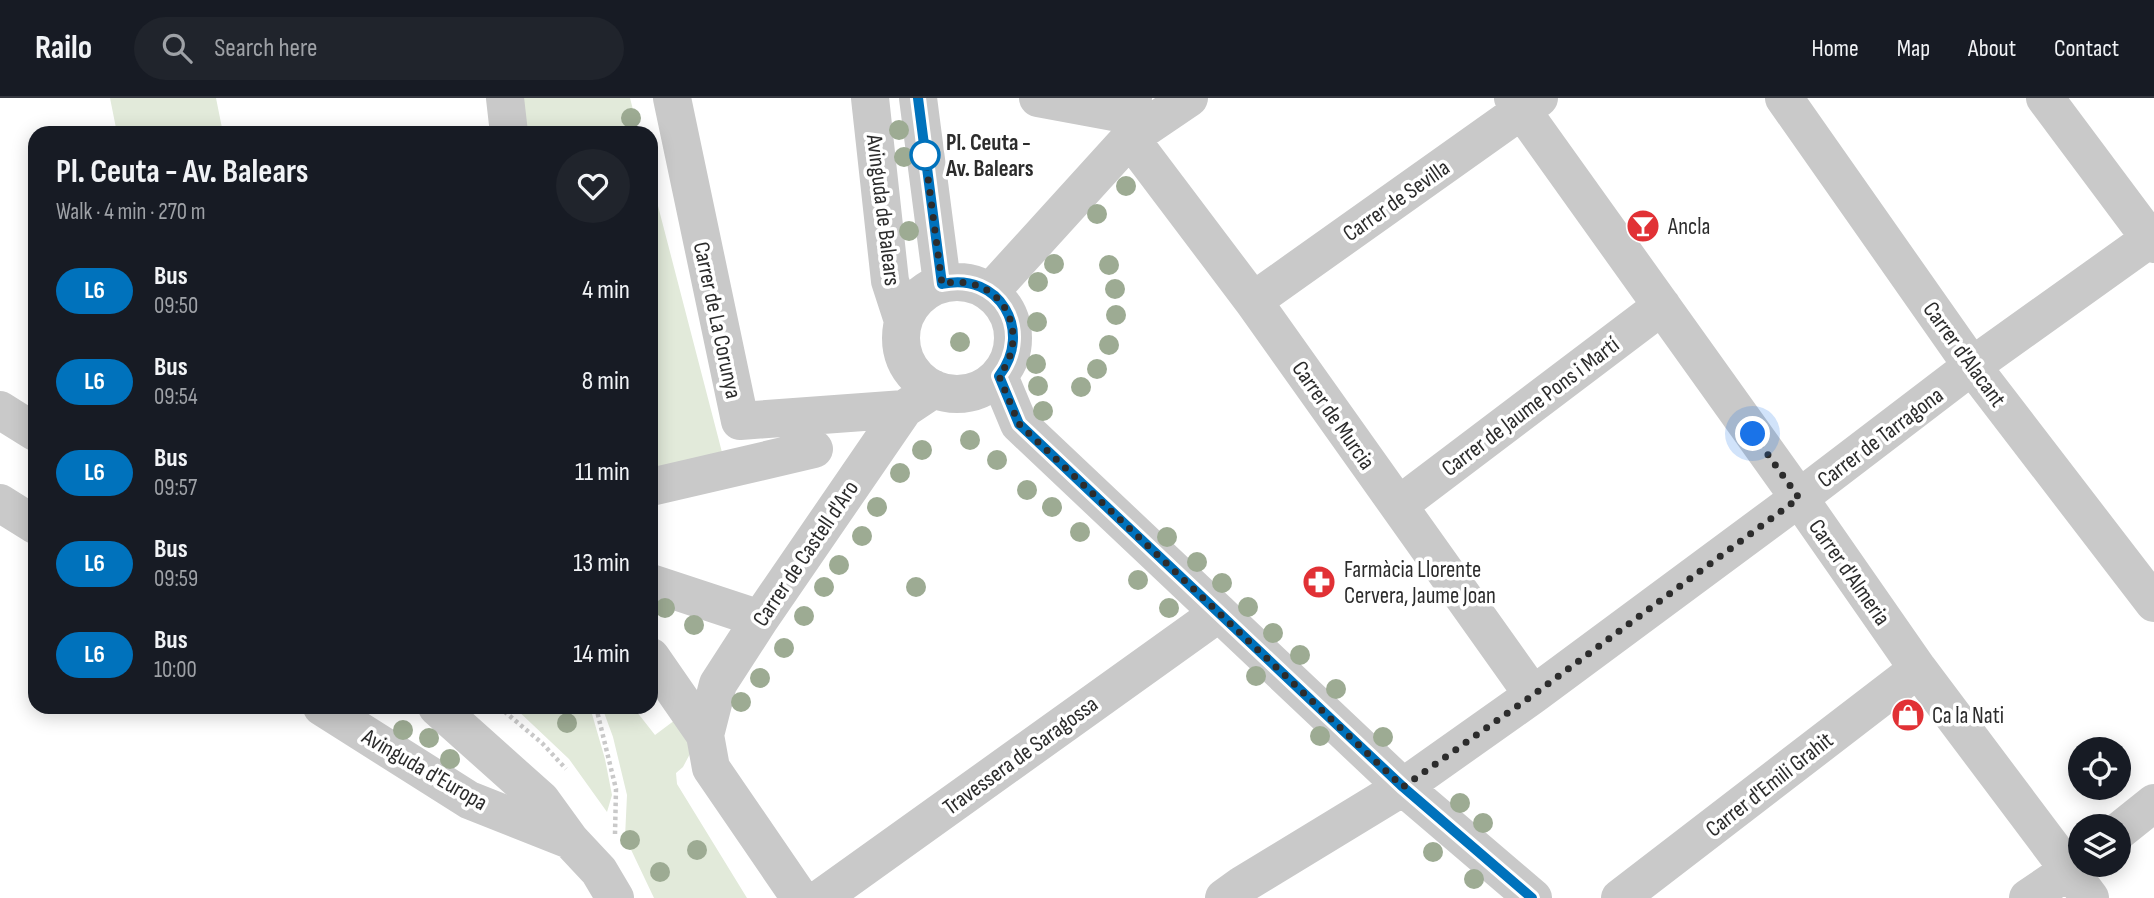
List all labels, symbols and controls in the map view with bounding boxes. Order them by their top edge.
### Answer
search box [134,17,624,80]
text: Railo [35,28,92,68]
icon: search [158,29,196,67]
text: Search here [214,33,318,64]
text: Home [1811,34,1859,63]
text: Map [1897,34,1930,63]
text: About [1968,34,2016,63]
text: Contact [2054,34,2119,63]
place label: Pl. Ceuta - Av. Balears [945,129,1034,183]
street label: Avinguda de Balears [860,132,906,287]
marker: Pl. Ceuta - Av. Balears [910,140,940,170]
button: heart [556,149,630,223]
text: Pl. Ceuta - Av. Balears [56,152,309,192]
street label: Carrer de Sevilla [1338,154,1455,248]
text: Walk · 4 min · 270 m [56,198,206,226]
bar icon: Ancla [1624,207,1662,245]
place label: Ancla [1667,213,1710,241]
street label: Carrer de La Corunya [687,239,747,401]
text: Bus [154,261,188,292]
text: 4 min [582,275,630,306]
text: L6 [84,276,105,305]
text: 09:50 [154,292,198,320]
street label: Carrer d'Alacant [1917,297,2012,413]
street label: Carrer de Jaume Pons i Martí [1436,331,1625,483]
text: Bus [154,352,188,383]
street label: Carrer de Murcia [1285,356,1381,475]
text: 8 min [582,366,630,397]
text: L6 [84,367,105,396]
street label: Carrer de Tarragona [1812,381,1949,494]
text: 09:54 [154,383,198,411]
your location [1735,416,1770,451]
text: Bus [154,443,188,474]
text: 11 min [575,457,630,488]
text: L6 [84,458,105,487]
text: 09:57 [154,474,197,502]
street label: Carrer de Castell d'Aro [747,475,865,632]
street label: Carrer d'Almeria [1802,514,1896,631]
text: Bus [154,534,188,565]
text: 13 min [573,548,630,579]
text: L6 [84,549,105,578]
place label: Farmàcia Llorente Cervera, Jaume Joan [1344,556,1496,610]
pharmacy icon: Farmàcia Llorente Cervera, Jaume Joan [1300,563,1338,601]
text: 09:59 [154,565,198,593]
text: Bus [154,625,188,656]
text: 14 min [573,639,630,670]
text: L6 [84,640,105,669]
text: 10:00 [154,656,197,684]
street label: Travessera de Saragossa [938,690,1104,821]
shop icon: Ca la Nati [1889,696,1927,734]
place label: Ca la Nati [1932,702,2004,730]
street label: Avinguda d'Europa [356,722,492,817]
street label: Carrer d'Emili Grahit [1700,726,1839,843]
map controls [2068,737,2131,877]
button: locate [2068,737,2131,800]
button: layers [2068,814,2131,877]

